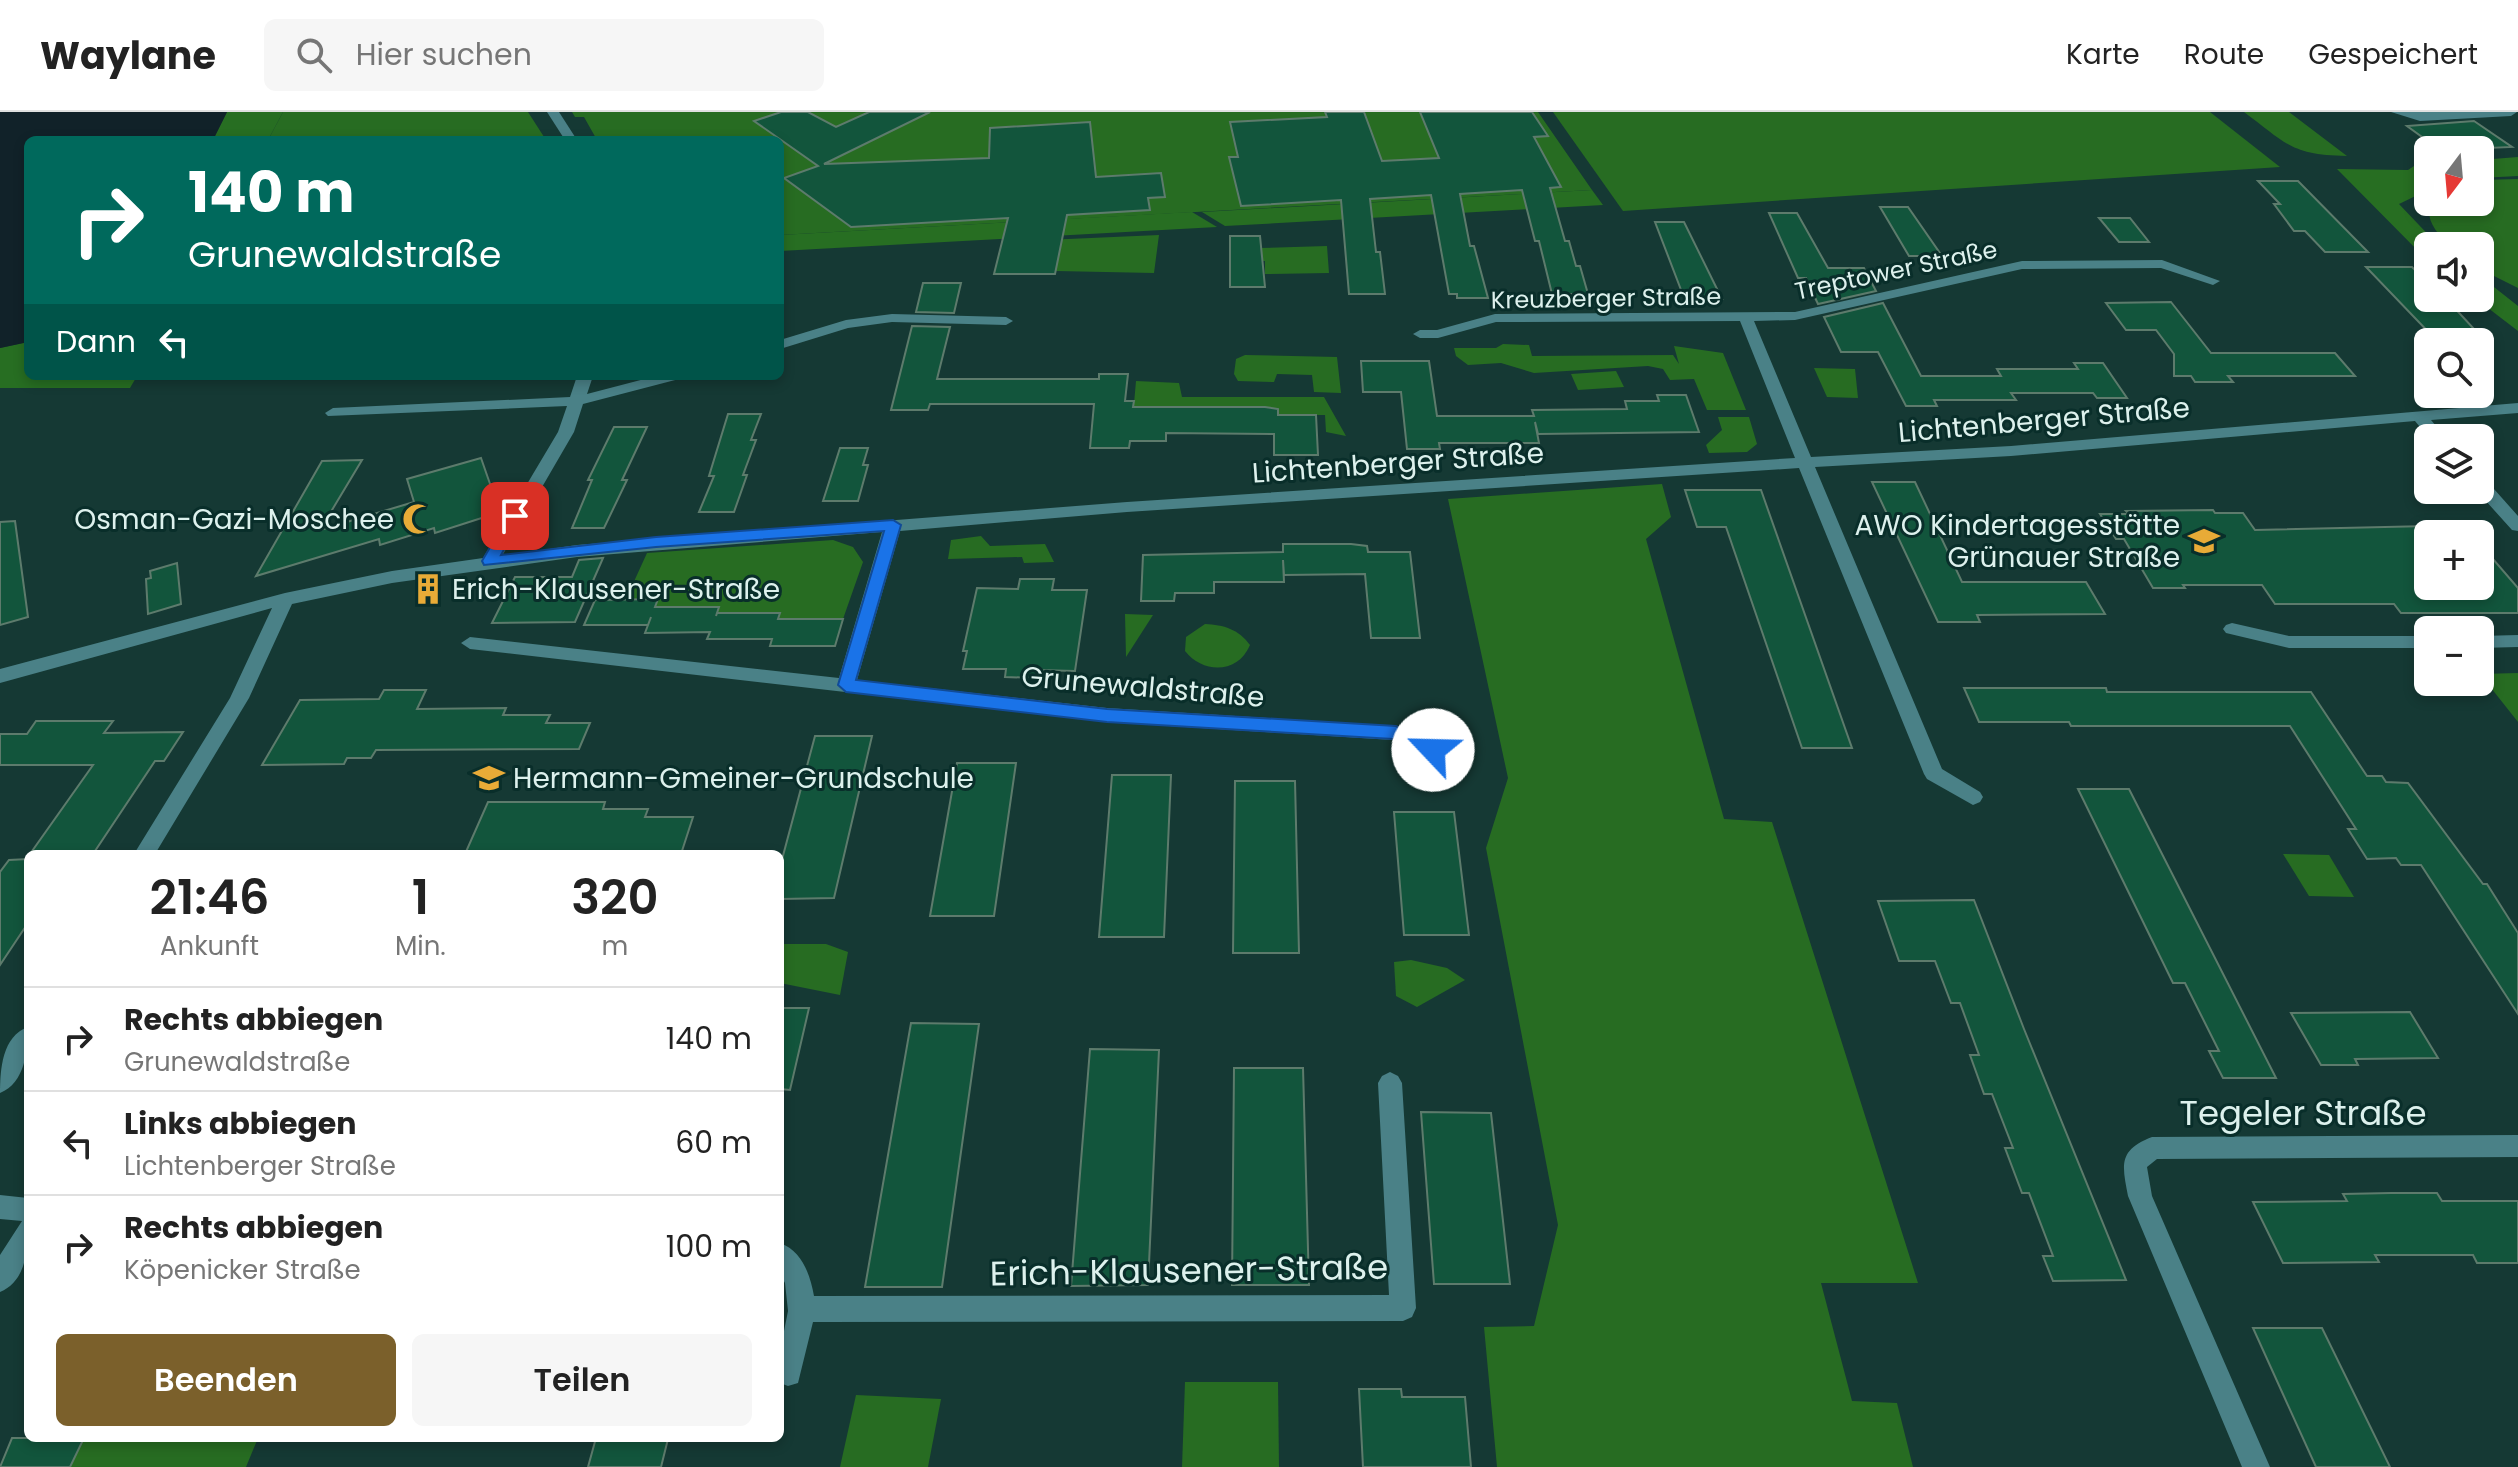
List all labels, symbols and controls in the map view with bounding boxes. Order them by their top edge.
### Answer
search box [264,19,824,91]
text: Waylane [40,29,216,82]
icon: search [292,33,336,77]
text: Hier suchen [356,33,532,76]
text: Karte [2066,35,2140,74]
text: Route [2184,35,2264,74]
text: Gespeichert [2308,35,2478,74]
north arrow [2414,136,2494,216]
map controls [2414,136,2494,696]
text: 140 m [188,153,355,232]
icon: right [56,168,160,272]
text: Grunewaldstraße [188,229,501,280]
street label: Treptower Straße [1792,232,2000,308]
button: sound [2414,232,2494,312]
street label: Kreuzberger Straße [1491,279,1721,317]
text: Dann [56,320,136,363]
icon: left [152,320,196,364]
button: search [2414,328,2494,408]
street label: Lichtenberger Straße [1896,388,2192,452]
button: layers [2414,424,2494,504]
street label: Lichtenberger Straße [1251,433,1545,493]
pin [481,482,549,550]
icon: arrive [493,494,537,538]
place label: Osman-Gazi-Moschee [74,500,394,539]
mosque icon: Osman-Gazi-Moschee [401,502,435,536]
place label: AWO Kindertagesstätte Grünauer Straße [1854,506,2180,577]
button: + [2414,520,2494,600]
school or university icon: AWO Kindertagesstätte Grünauer Straße [2187,524,2221,558]
place label: Erich-Klausener-Straße [452,570,780,609]
building icon: Erich-Klausener-Straße [411,572,445,606]
button: − [2414,616,2494,696]
street label: Grunewaldstraße [1020,657,1266,717]
position arrow [1391,708,1475,792]
place label: Hermann-Gmeiner-Grundschule [513,759,974,798]
school or university icon: Hermann-Gmeiner-Grundschule [472,761,506,795]
text: 21:46 [149,864,269,931]
text: 1 [412,864,429,931]
text: 320 [571,864,659,931]
text: Ankunft [160,928,259,964]
text: Min. [395,928,446,964]
text: m [601,928,628,964]
text: Rechts abbiegen [124,998,383,1041]
icon: right [56,1017,100,1061]
text: 140 m [666,1017,752,1060]
text: Grunewaldstraße [124,1044,350,1080]
street label: Tegeler Straße [2180,1089,2426,1137]
text: Links abbiegen [124,1102,357,1145]
icon: left [56,1121,100,1165]
text: 60 m [675,1121,752,1164]
text: Lichtenberger Straße [124,1148,396,1184]
text: Rechts abbiegen [124,1206,383,1249]
icon: right [56,1225,100,1269]
text: 100 m [666,1225,752,1268]
street label: Erich-Klausener-Straße [989,1243,1389,1297]
text: Köpenicker Straße [124,1252,361,1288]
button: Beenden [56,1334,396,1426]
button: Teilen [412,1334,752,1426]

